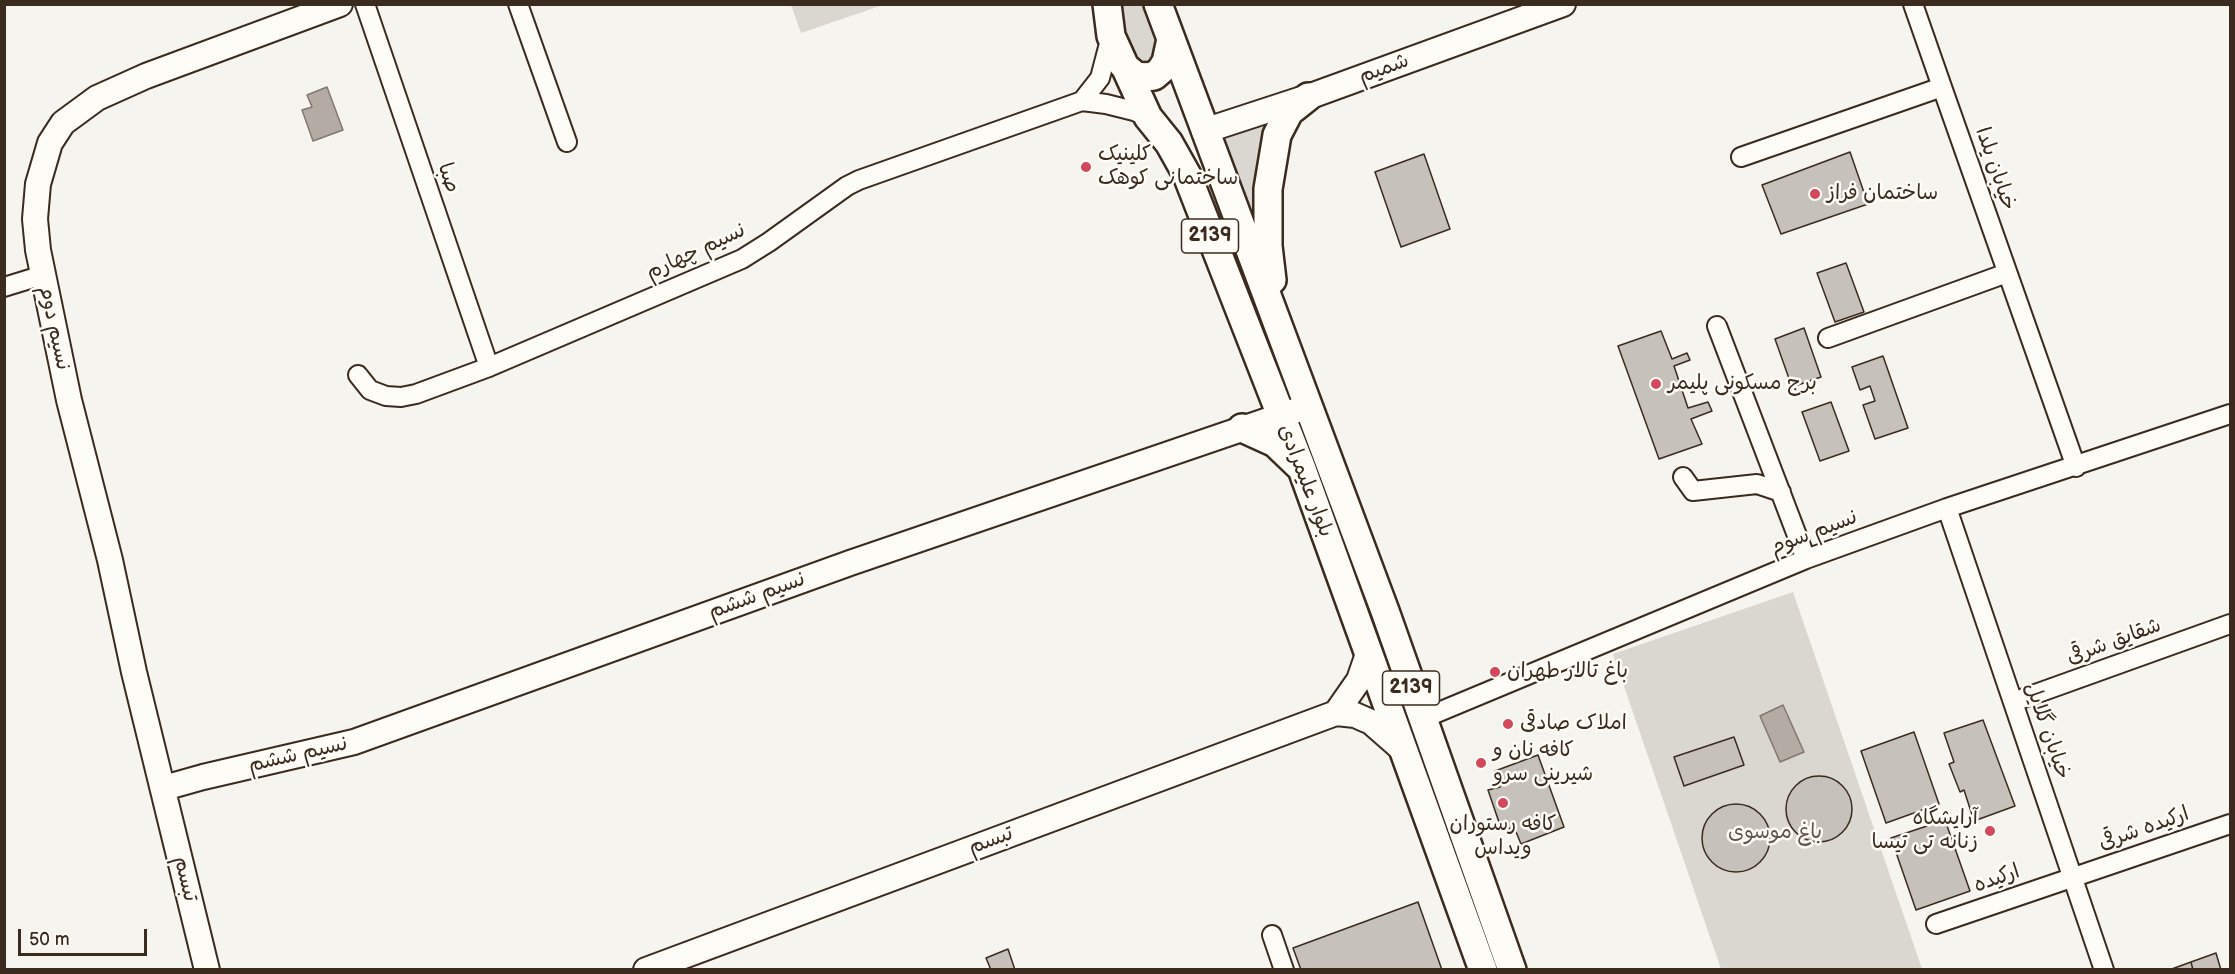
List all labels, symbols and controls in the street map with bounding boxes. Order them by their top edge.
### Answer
street label: شمیم [1355,48,1413,90]
street label: خیابان یلدا [1969,124,2021,214]
place label: کلینیک ساختمانی کوهک [1098,142,1238,192]
street label: صبا [431,160,465,196]
marker: کلینیک ساختمانی کوهک [1079,160,1093,174]
place label: ساختمان فراز [1827,181,1938,207]
marker: ساختمان فراز [1808,187,1822,201]
street label: نسیم چهارم [642,218,750,286]
road number: 2139 [1182,219,1238,253]
street label: نسیم دوم [33,284,75,372]
place label: برج مسکونی پلیمر [1668,371,1817,397]
marker: برج مسکونی پلیمر [1649,377,1663,391]
street label: بلوار علیمرادی [1272,421,1338,541]
street label: نسیم سوم [1767,505,1861,561]
street label: نسیم ششم [705,567,809,625]
street label: شقایق شرقی [2063,613,2165,671]
place label: باغ تالار طهران [1507,659,1628,685]
marker: باغ تالار طهران [1488,665,1502,679]
road number: 2139 [1382,671,1440,705]
street label: خیابان گلایل [2019,679,2075,783]
place label: املاک صادقی [1520,711,1627,737]
marker: املاک صادقی [1501,717,1515,731]
street label: نسیم ششم [246,731,350,779]
place label: کافه نان و شیرینی سرو [1493,738,1593,788]
marker: کافه نان و شیرینی سرو [1474,756,1488,770]
marker: کافه رستوران ویداس [1496,796,1510,810]
street label: ارکیده شرقی [2095,802,2193,856]
place label: آرایشگاه زنانه تی تیسا [1872,806,1978,856]
place label: کافه رستوران ویداس [1450,812,1556,862]
park label: باغ موسوی [1728,820,1822,846]
street label: تبسم [965,821,1017,861]
marker: آرایشگاه زنانه تی تیسا [1983,824,1997,838]
street label: تبسم [168,854,202,904]
street label: ارکیده [1971,859,2023,899]
scale bar [21,917,150,955]
text: 50 m [29,929,70,950]

